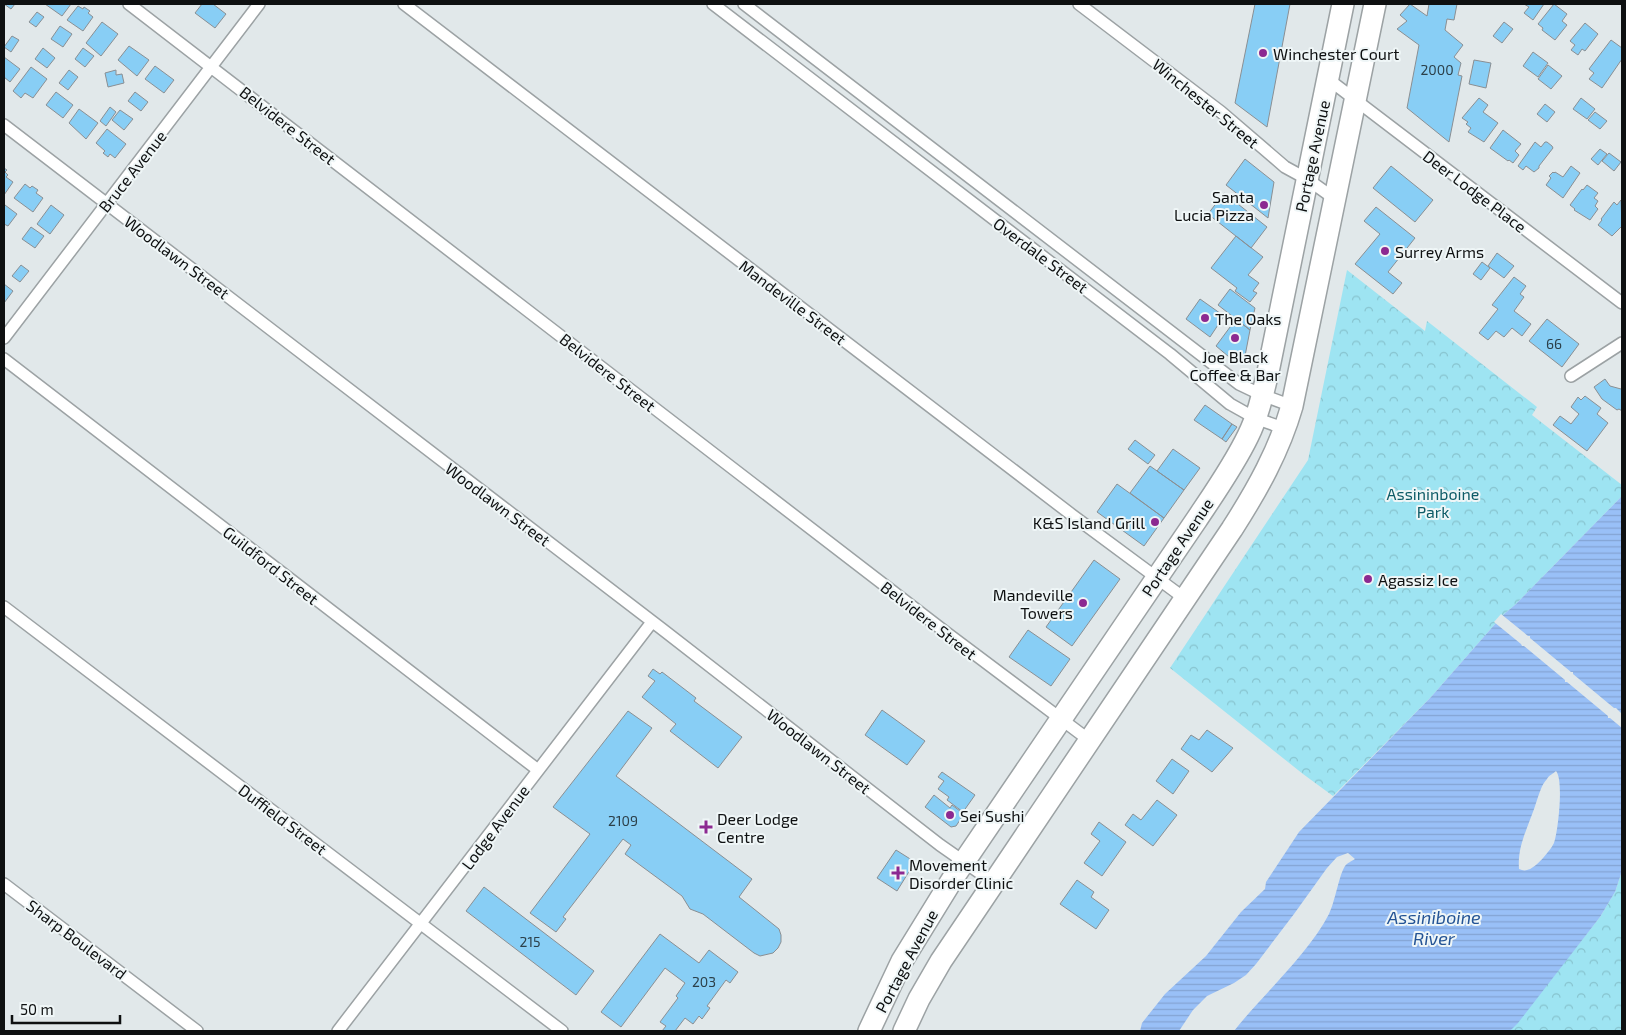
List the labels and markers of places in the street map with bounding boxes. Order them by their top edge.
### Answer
place label: Winchester Court [1273,44,1399,63]
marker: Winchester Court [1257,47,1269,59]
place label: Santa Lucia Pizza [1174,187,1254,224]
marker: Santa Lucia Pizza [1258,199,1270,211]
place label: Surrey Arms [1395,242,1484,261]
marker: Surrey Arms [1379,245,1391,257]
place label: The Oaks [1215,309,1282,328]
marker: The Oaks [1199,312,1211,324]
marker: Joe Black Coffee & Bar [1229,332,1241,344]
place label: Joe Black Coffee & Bar [1189,347,1281,384]
place label: K&S Island Grill [1033,513,1145,532]
marker: K&S Island Grill [1149,516,1161,528]
place label: Agassiz Ice [1378,570,1458,589]
marker: Agassiz Ice [1362,573,1374,585]
place label: Mandeville Towers [993,585,1073,622]
marker: Mandeville Towers [1077,597,1089,609]
place label: Sei Sushi [960,806,1025,825]
place label: Deer Lodge Centre [717,809,798,846]
marker: Sei Sushi [944,809,956,821]
marker: Deer Lodge Centre [699,820,713,834]
place label: Movement Disorder Clinic [909,855,1014,892]
marker: Movement Disorder Clinic [891,866,905,880]

